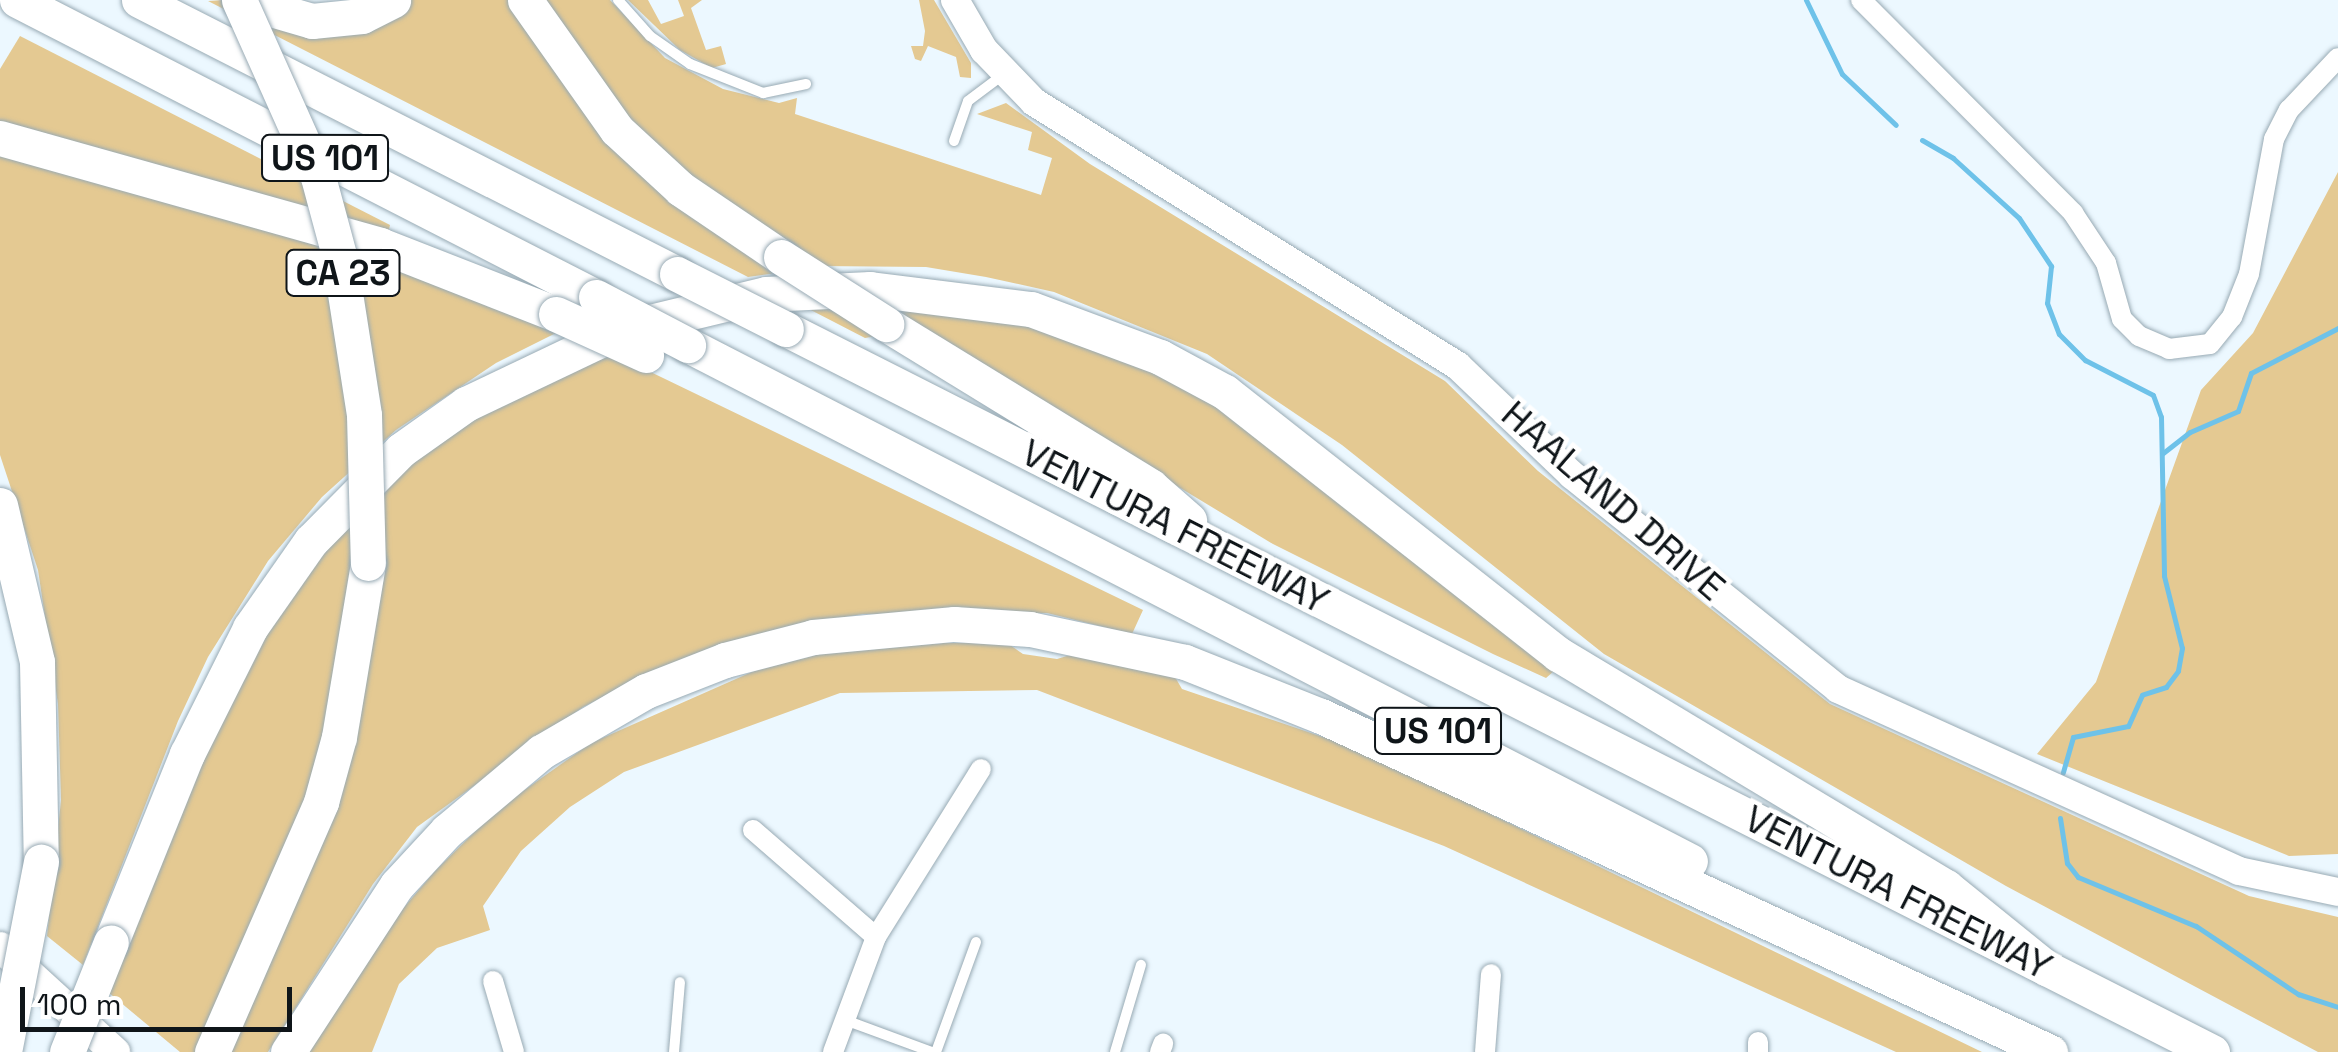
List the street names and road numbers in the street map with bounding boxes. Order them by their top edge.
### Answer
road number: US 101 [260,128,390,188]
road number: CA 23 [283,243,403,303]
street label: HAALAND DRIVE [1492,392,1734,610]
street label: VENTURA FREEWAY [1014,430,1336,624]
road number: US 101 [1373,701,1503,761]
street label: VENTURA FREEWAY [1737,796,2059,990]

